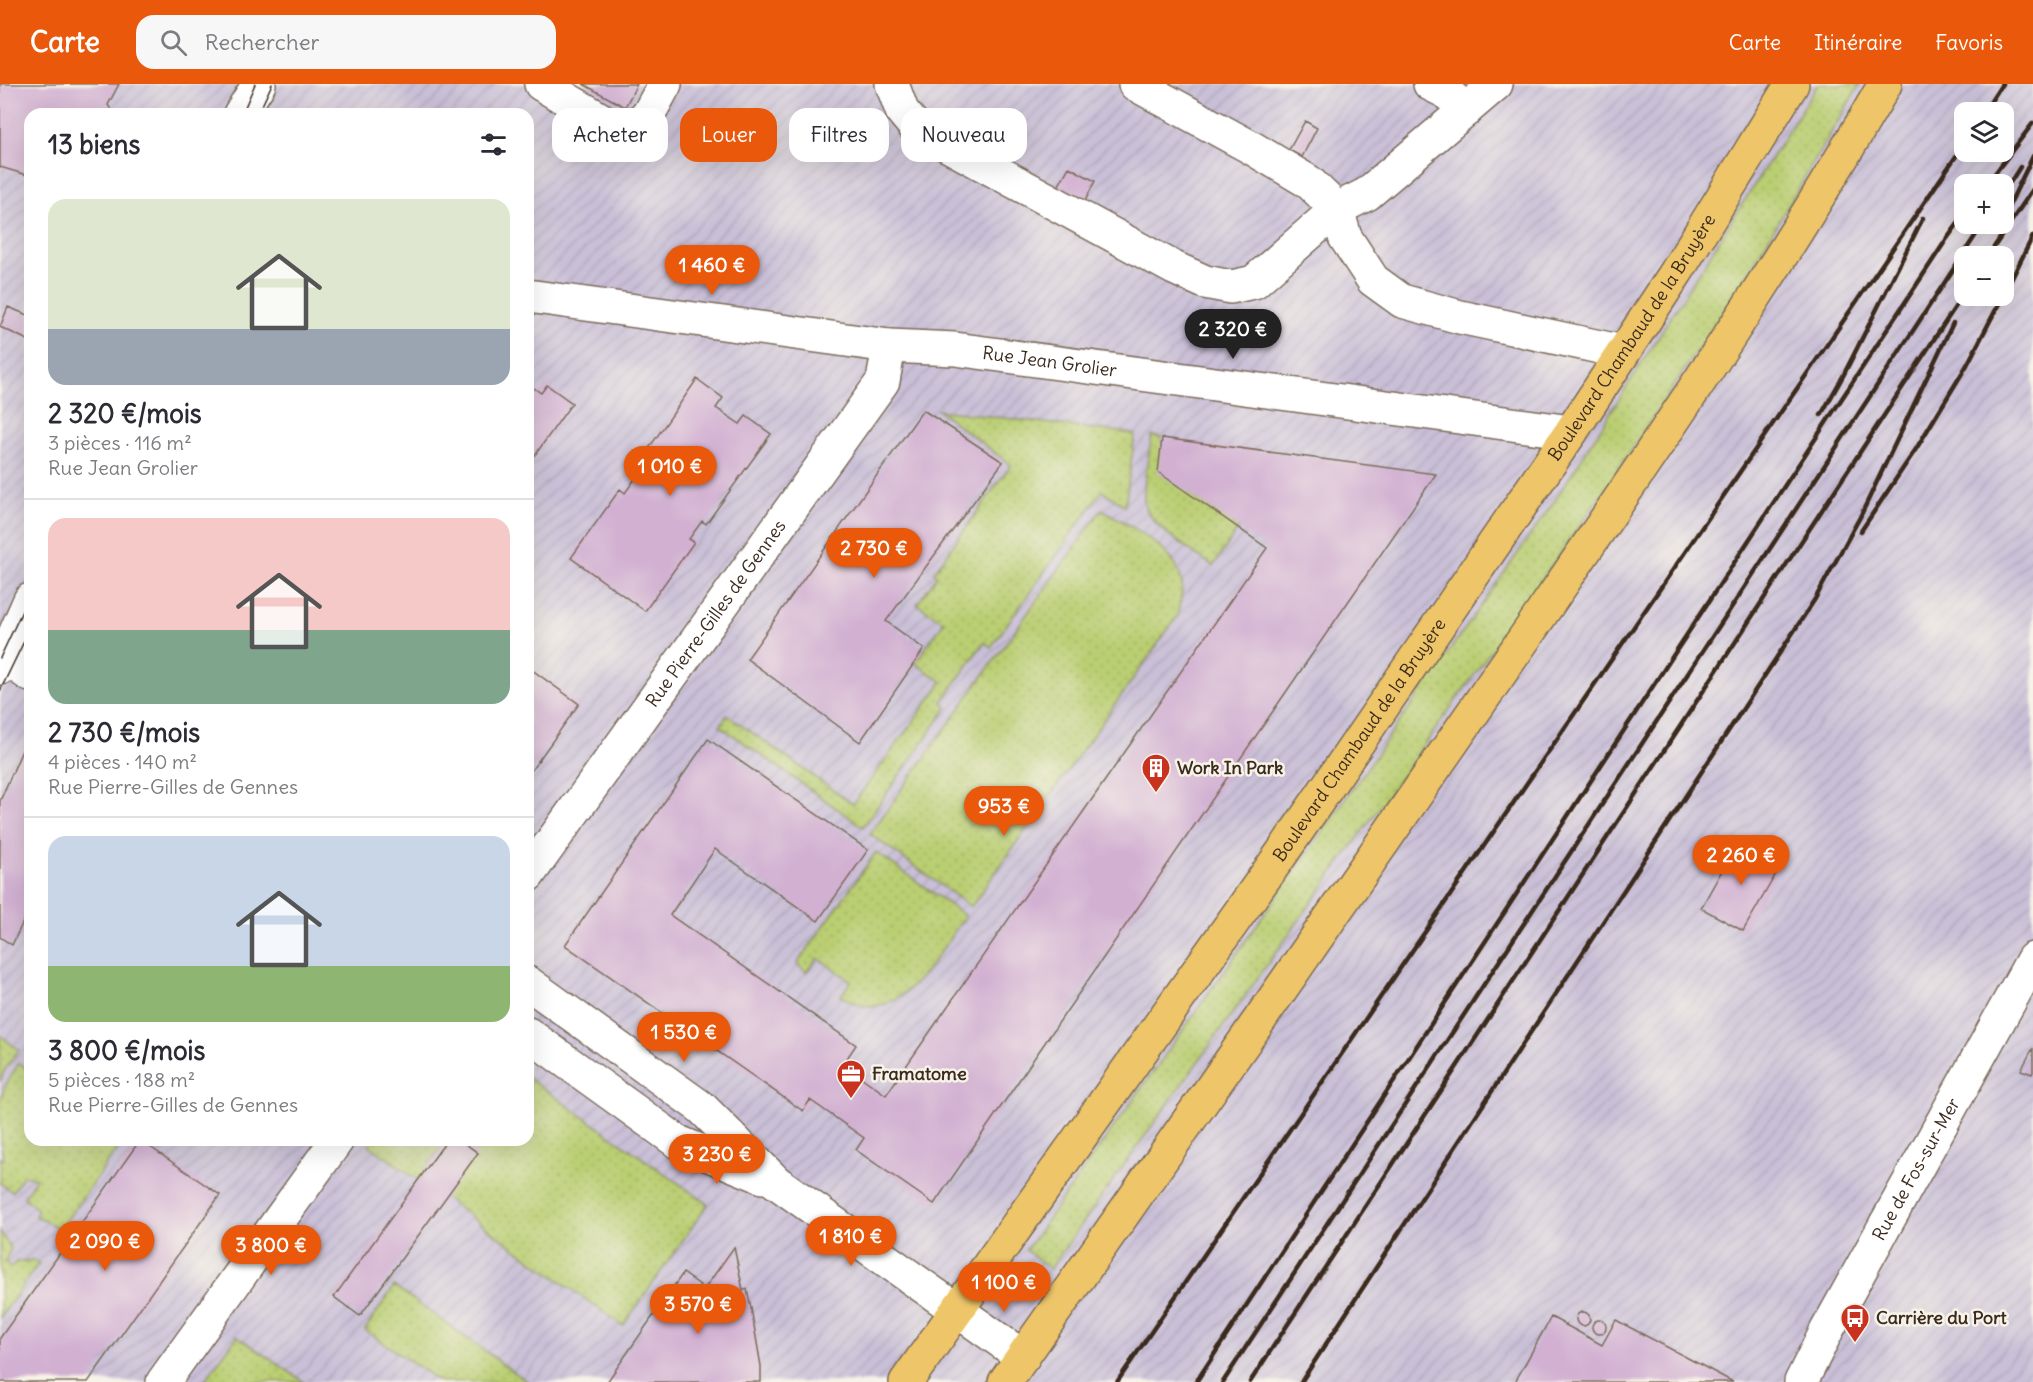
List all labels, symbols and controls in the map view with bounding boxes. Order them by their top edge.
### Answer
search box [136,15,556,69]
text: Carte [30,24,100,60]
icon: search [157,26,190,59]
text: Rechercher [205,28,320,56]
text: Carte [1729,29,1781,56]
text: Itinéraire [1814,29,1902,56]
text: Favoris [1935,29,2003,56]
map controls [1954,102,2014,306]
button: layers [1954,102,2014,162]
chip: Acheter [552,108,668,162]
chip: Louer [680,108,777,162]
chip: Filtres [789,108,889,162]
chip: Nouveau [901,108,1027,162]
text: 13 biens [48,128,140,161]
icon: filters [477,128,510,161]
button: + [1954,174,2014,234]
street label: Boulevard Chambaud de la Bruyère [1543,210,1720,465]
icon: home [225,238,333,346]
pin: 1 460 € [657,245,767,296]
button: − [1954,246,2014,306]
text: 1 460 € [679,252,745,277]
pin: 2 320 € [1178,309,1288,360]
text: 2 320 € [1199,316,1267,341]
street label: Rue Jean Grolier [981,341,1119,382]
text: 2 320 €/mois [48,397,202,430]
text: 3 pièces · 116 m² [48,430,192,455]
pin: 1 010 € [615,446,725,497]
text: 1 010 € [638,453,702,478]
text: Rue Jean Grolier [48,455,198,480]
street label: Rue Pierre-Gilles de Gennes [640,515,791,711]
pin: 2 730 € [819,528,929,579]
text: 2 730 € [840,535,908,560]
icon: home [225,557,333,665]
street label: Boulevard Chambaud de la Bruyère [1268,614,1451,866]
text: 2 730 €/mois [48,716,200,749]
text: 4 pièces · 140 m² [48,749,197,774]
building icon: Work In Park [1140,752,1172,794]
place label: Work In Park [1177,756,1283,779]
text: Rue Pierre-Gilles de Gennes [48,774,298,799]
pin: 953 € [962,786,1046,837]
text: 953 € [978,793,1030,818]
pin: 2 260 € [1686,835,1796,886]
text: 2 260 € [1707,842,1776,867]
icon: home [225,875,333,983]
pin: 1 530 € [629,1012,739,1063]
text: 1 530 € [651,1019,717,1044]
text: 3 800 €/mois [48,1034,205,1067]
office icon: Framatome [835,1058,867,1100]
place label: Framatome [872,1062,967,1085]
text: 5 pièces · 188 m² [48,1067,195,1092]
text: Rue Pierre-Gilles de Gennes [48,1092,298,1117]
street label: Rue de Fos-sur-Mer [1867,1093,1965,1244]
pin: 3 230 € [662,1134,772,1185]
text: 3 230 € [682,1141,752,1166]
pin: 1 810 € [796,1216,906,1267]
pin: 2 090 € [50,1221,160,1272]
text: 1 810 € [820,1223,882,1248]
pin: 3 800 € [216,1225,326,1276]
text: 2 090 € [69,1228,141,1253]
text: 3 800 € [235,1232,307,1257]
pin: 1 100 € [949,1262,1059,1313]
text: 1 100 € [972,1269,1036,1294]
pin: 3 570 € [643,1284,753,1335]
text: 3 570 € [664,1291,732,1316]
bus stop icon: Carrière du Port [1839,1302,1871,1344]
place label: Carrière du Port [1876,1306,2007,1329]

